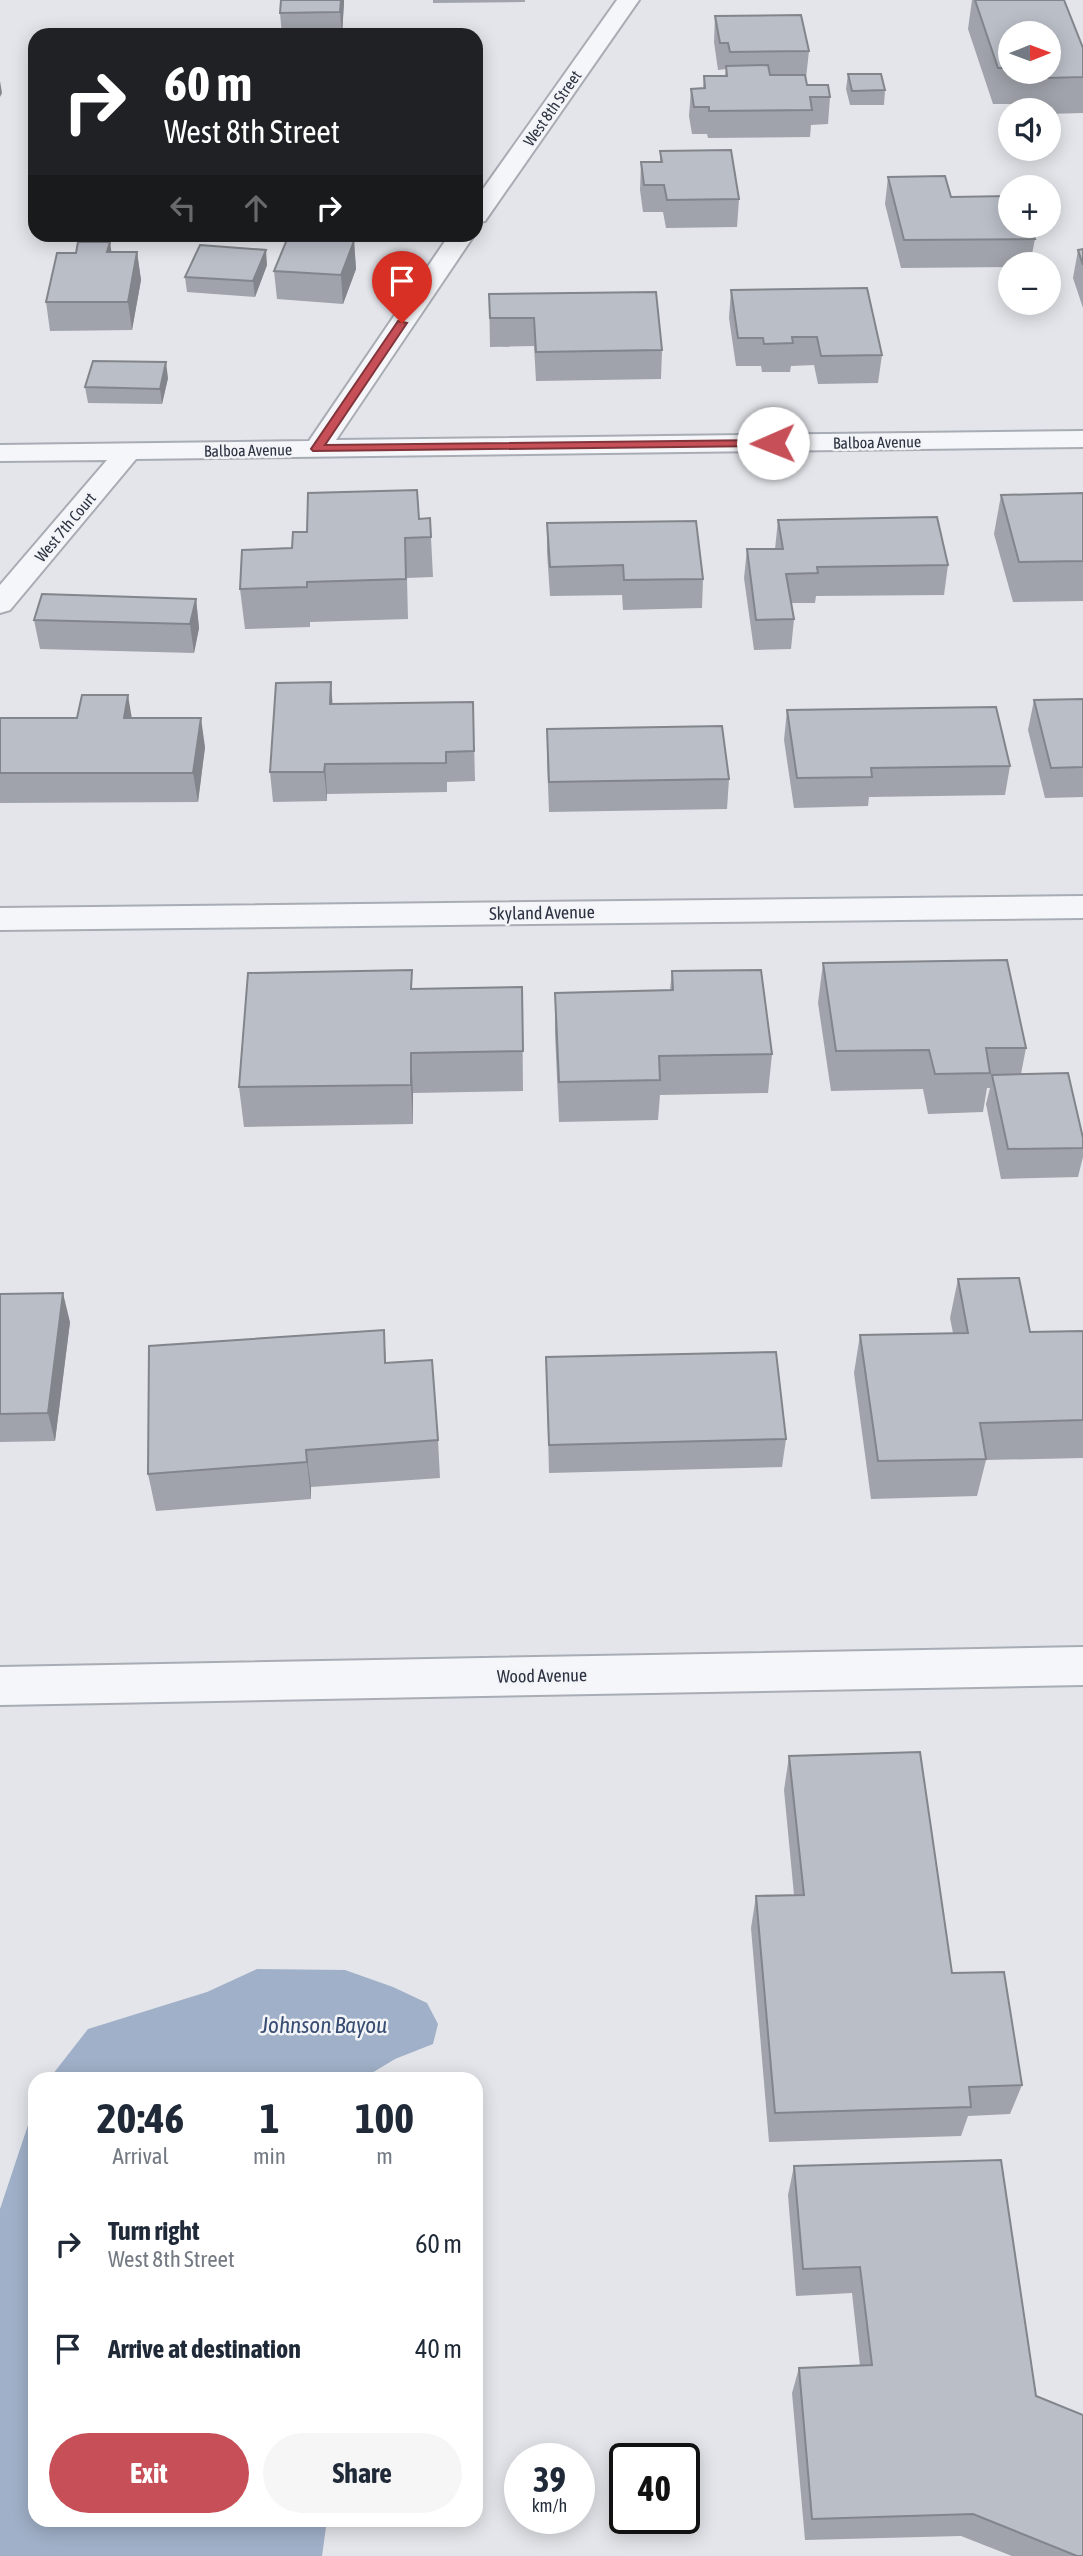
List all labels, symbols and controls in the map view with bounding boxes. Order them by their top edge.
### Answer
north arrow [998,21,1060,84]
map controls [998,21,1061,315]
text: 60 m [164,55,252,111]
icon: right [49,56,140,147]
street label: West 8th Street [519,66,585,149]
button: sound [998,98,1061,161]
text: West 8th Street [164,113,340,150]
button: + [998,175,1061,238]
icon: left [164,189,202,227]
icon: ahead [237,189,275,227]
icon: right [310,189,348,227]
pin [372,251,432,323]
button: − [998,252,1061,315]
icon: arrive [383,262,421,300]
position arrow [736,406,810,480]
street label: Balboa Avenue [833,432,921,452]
street label: Balboa Avenue [204,440,292,460]
street label: West 7th Court [31,489,99,565]
street label: Skyland Avenue [489,901,595,924]
street label: Wood Avenue [497,1664,587,1687]
water label: Johnson Bayou [260,2012,387,2038]
text: 20:46 [97,2094,184,2142]
text: 1 [260,2094,279,2142]
text: 100 [355,2094,414,2142]
text: Arrival [112,2143,169,2169]
text: min [253,2143,286,2169]
text: m [376,2143,393,2169]
text: Turn right [108,2216,199,2246]
icon: right [49,2225,87,2263]
text: 60 m [415,2229,462,2259]
text: West 8th Street [108,2246,235,2272]
icon: arrive [49,2330,87,2368]
text: Arrive at destination [108,2334,301,2364]
text: 40 m [415,2334,462,2364]
button: Exit [49,2433,249,2513]
button: Share [263,2433,462,2513]
speed limit sign: 40 [609,2443,700,2534]
text: 39 [533,2459,566,2499]
text: km/h [532,2495,567,2516]

